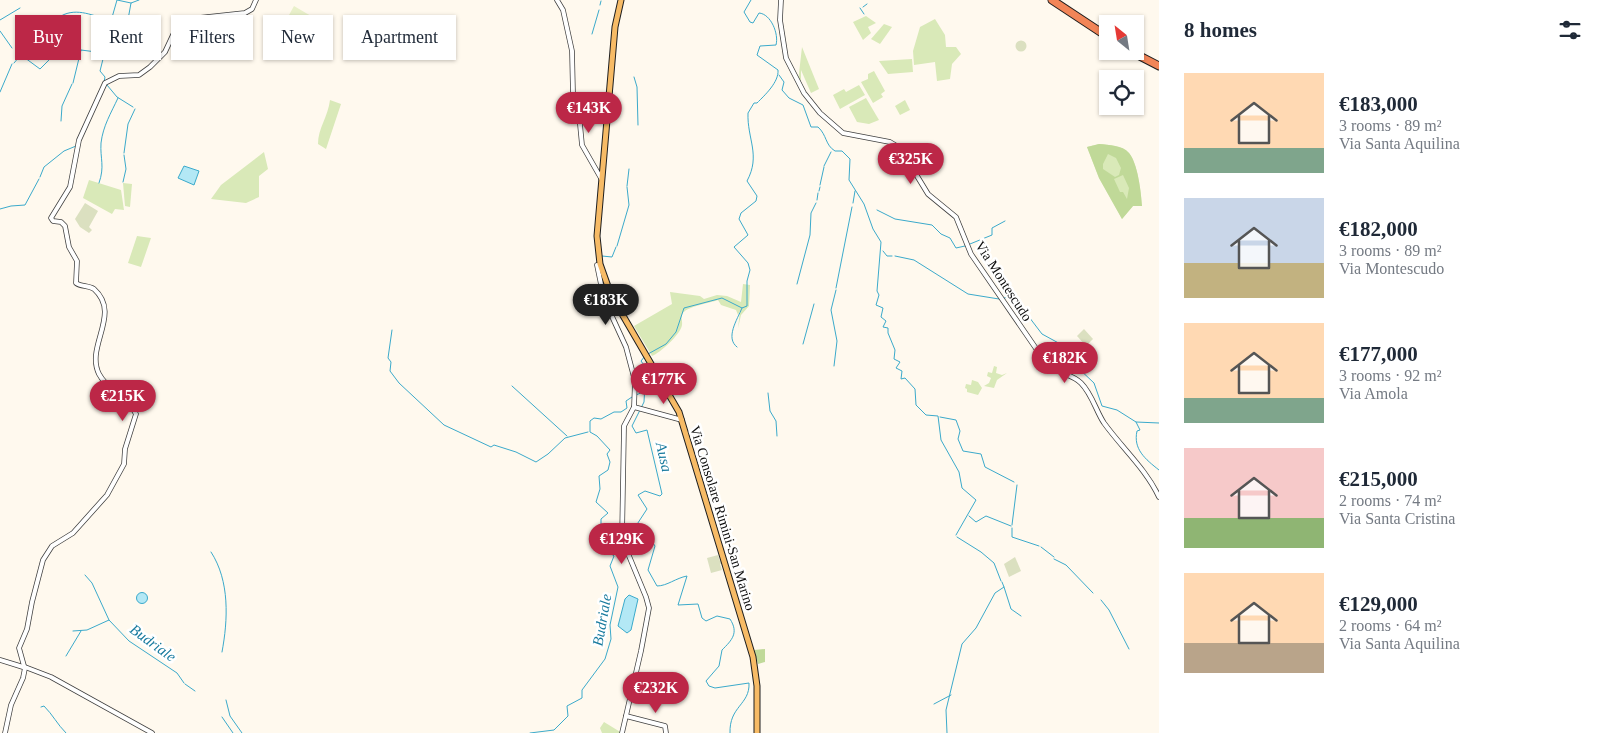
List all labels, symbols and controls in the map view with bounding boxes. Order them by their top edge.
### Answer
chip: Buy [15,15,81,60]
chip: Rent [91,15,161,60]
chip: Filters [171,15,253,60]
chip: New [263,15,333,60]
chip: Apartment [343,15,456,60]
north arrow [1099,15,1144,60]
map controls [1099,15,1144,115]
icon: filters [1556,16,1584,44]
text: 8 homes [1184,18,1257,42]
button: locate [1099,70,1144,115]
pin: €143K [554,92,624,134]
text: €183,000 [1339,92,1418,116]
icon: home [1224,93,1284,153]
text: €143K [567,99,611,116]
text: 3 rooms · 89 m² [1339,117,1442,134]
text: Via Santa Aquilina [1339,135,1460,152]
pin: €325K [876,142,946,185]
text: €325K [889,150,933,167]
text: €182,000 [1339,217,1418,241]
icon: home [1224,218,1284,278]
street label: Via Montescudo [972,239,1035,324]
text: 3 rooms · 89 m² [1339,242,1442,259]
text: Via Montescudo [1339,260,1444,277]
pin: €183K [571,284,641,326]
text: €183K [584,291,628,308]
pin: €182K [1030,342,1100,384]
text: €177,000 [1339,342,1418,366]
icon: home [1224,343,1284,403]
text: €182K [1043,349,1087,366]
pin: €177K [629,362,699,405]
text: 3 rooms · 92 m² [1339,367,1442,384]
text: €177K [642,370,686,387]
pin: €215K [88,380,158,422]
text: Via Amola [1339,385,1408,402]
text: €215K [101,387,145,404]
street label: Via Consolare Rimini-San Marino [687,424,758,612]
water label: Ausa [653,440,675,473]
text: €215,000 [1339,467,1418,491]
icon: home [1224,468,1284,528]
text: 2 rooms · 74 m² [1339,492,1442,509]
text: Via Santa Cristina [1339,510,1455,527]
pin: €129K [587,522,657,565]
text: €129K [600,530,644,547]
water label: Budriale [590,592,614,647]
text: €129,000 [1339,592,1418,616]
icon: home [1224,593,1284,653]
text: 2 rooms · 64 m² [1339,617,1442,634]
water label: Budriale [127,621,179,665]
text: Via Santa Aquilina [1339,635,1460,652]
pin: €232K [621,672,691,714]
text: €232K [634,679,678,696]

